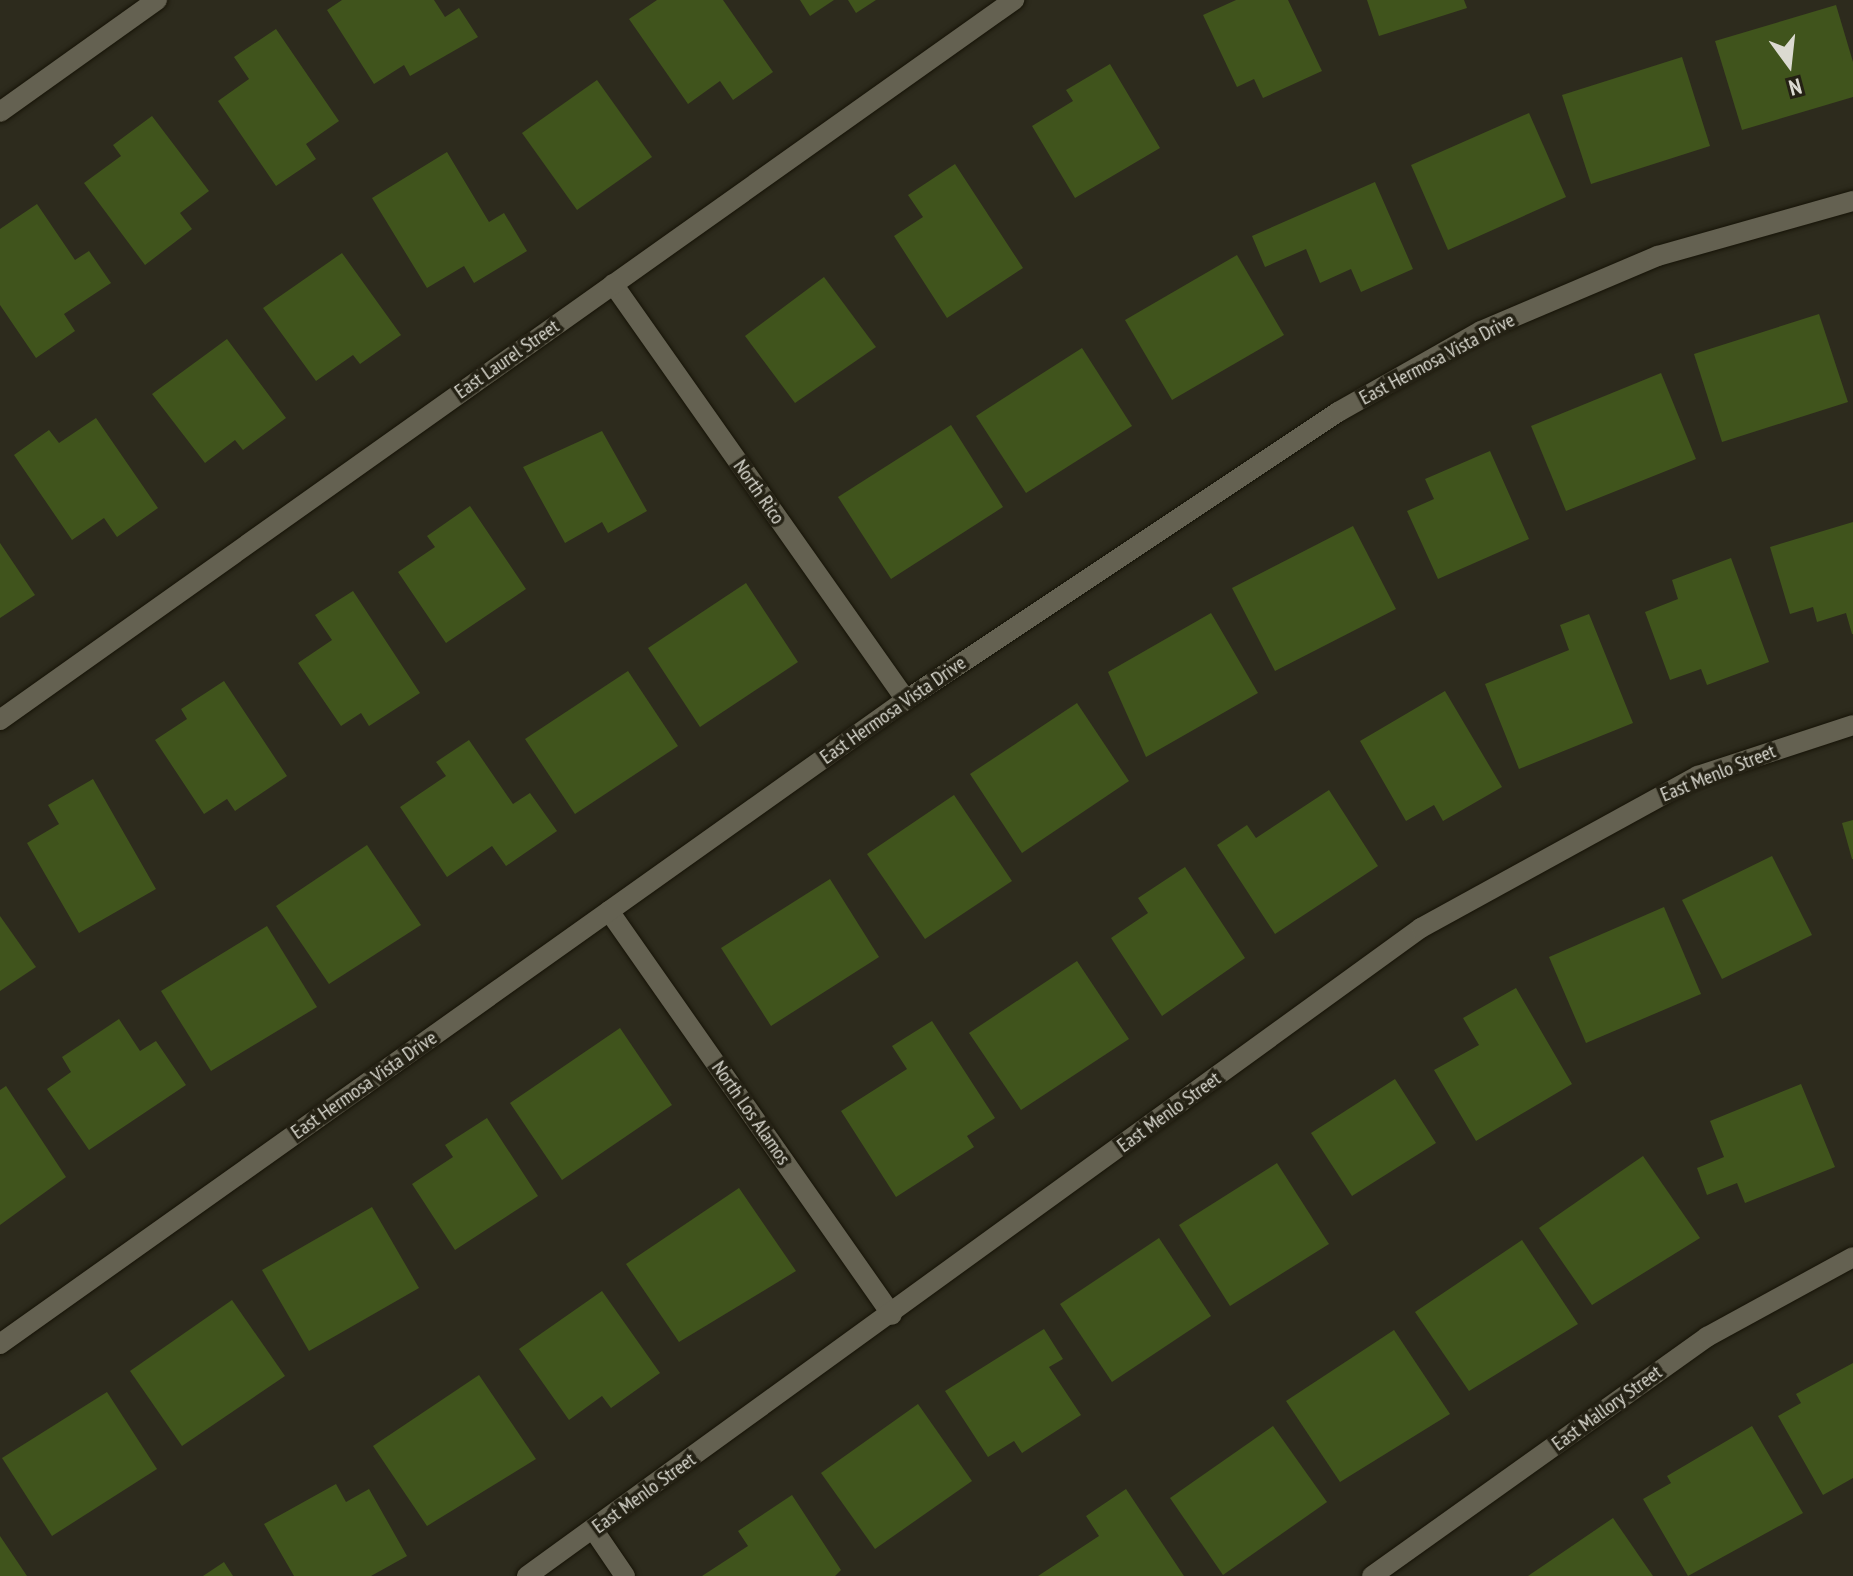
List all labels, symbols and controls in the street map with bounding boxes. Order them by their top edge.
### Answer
north arrow [1749,24,1829,104]
text: N [1786,72,1805,102]
street label: East Hermosa Vista Drive [1355,308,1519,410]
street label: East Laurel Street [450,314,564,404]
street label: North Rico [728,455,790,529]
street label: East Hermosa Vista Drive [815,651,971,769]
street label: East Menlo Street [1657,739,1779,807]
street label: East Hermosa Vista Drive [286,1026,442,1144]
street label: North Los Alamos [706,1056,796,1170]
street label: East Menlo Street [1113,1066,1225,1158]
street label: East Mallory Street [1547,1360,1667,1456]
street label: East Menlo Street [588,1447,700,1539]

